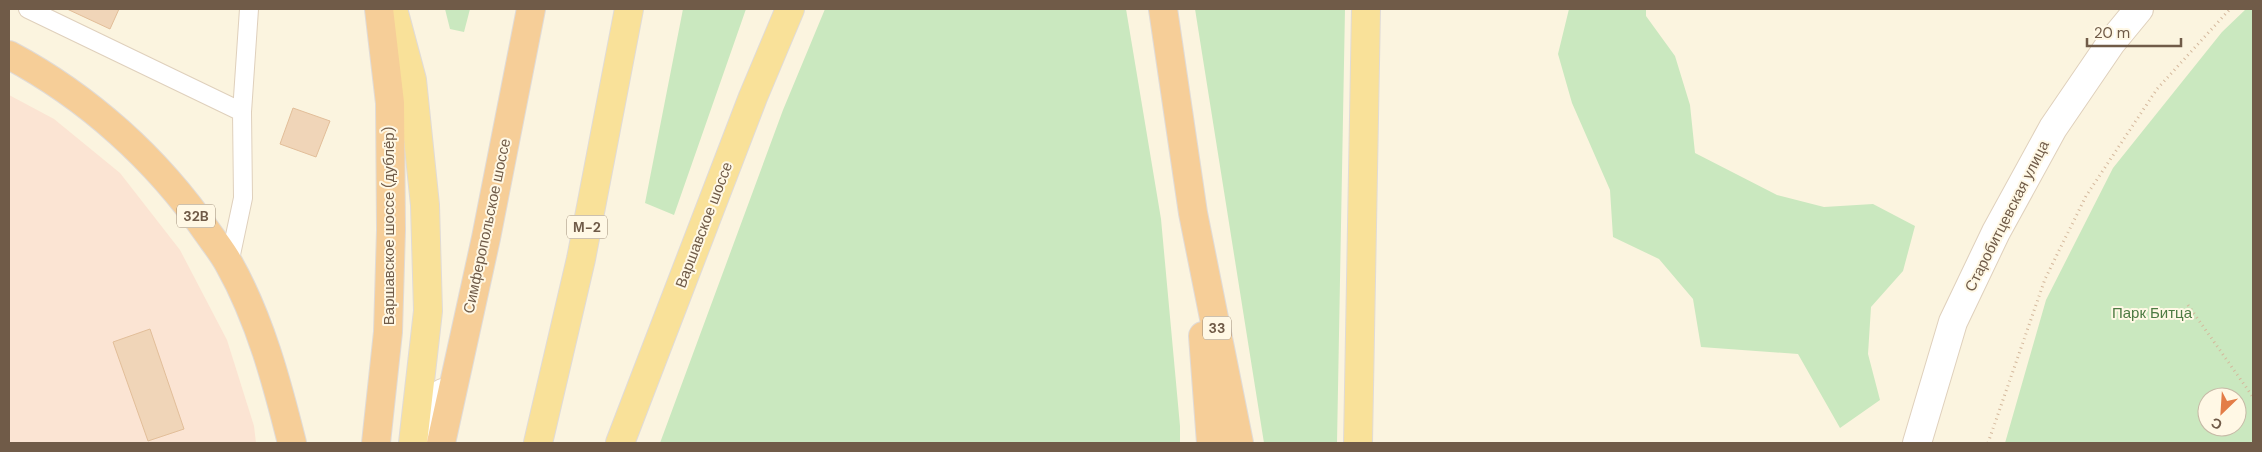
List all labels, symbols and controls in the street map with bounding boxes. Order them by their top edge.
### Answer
scale bar [2087,15,2181,47]
text: 20 m [2094,23,2130,43]
street label: Варшавское шоссе (дублёр) [379,127,399,325]
street label: Старобитцевская улица [1960,136,2054,295]
street label: Симферопольское шоссе [459,137,515,315]
street label: Варшавское шоссе [671,159,737,291]
road number: 32B [177,205,215,228]
road number: М-2 [567,216,607,238]
park label: Парк Битца [2112,303,2193,323]
road number: 33 [1203,316,1231,339]
north arrow [2197,387,2247,437]
text: С [2208,413,2225,434]

